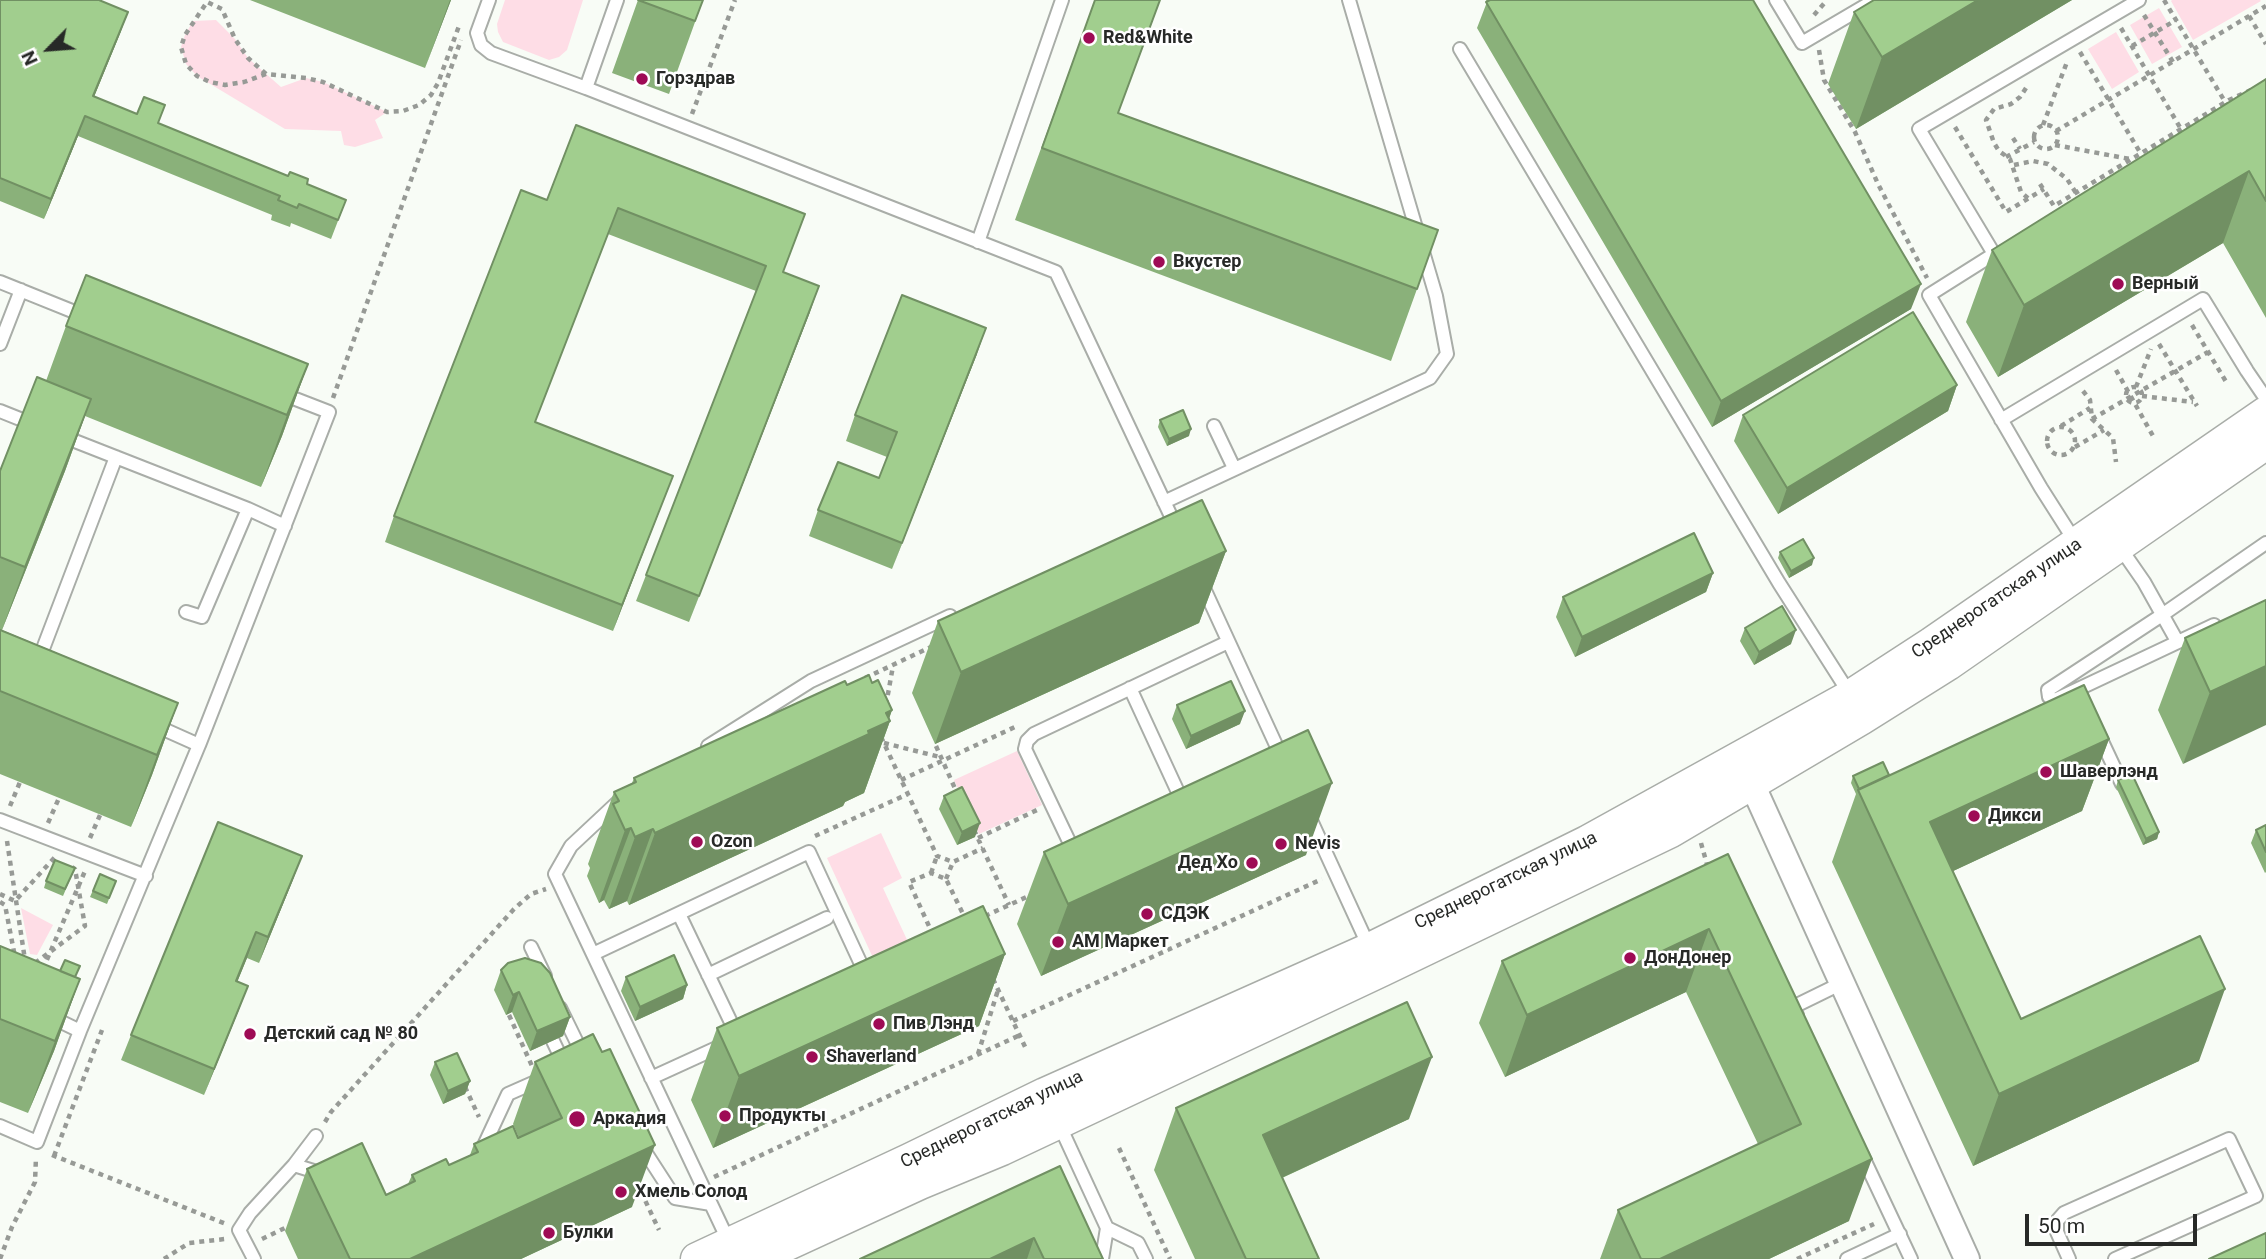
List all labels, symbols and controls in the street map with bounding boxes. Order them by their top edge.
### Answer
north arrow [14,14,84,84]
place label: Red&White [1103,27,1193,49]
marker: Red&White [1081,30,1097,46]
text: N [16,47,43,69]
place label: Горздрав [656,68,735,90]
marker: Горздрав [634,71,650,87]
place label: Вкустер [1173,251,1241,273]
marker: Вкустер [1151,254,1167,270]
place label: Верный [2132,273,2199,295]
marker: Верный [2110,276,2126,292]
street label: Среднерогатская улица [1908,534,2086,664]
place label: Шаверлэнд [2060,761,2158,783]
marker: Шаверлэнд [2038,764,2054,780]
place label: Дикси [1988,805,2041,827]
marker: Дикси [1966,808,1982,824]
street label: Среднерогатская улица [1411,827,1601,935]
place label: Ozon [711,831,753,853]
place label: Nevis [1295,833,1340,855]
marker: Ozon [689,834,705,850]
marker: Nevis [1273,836,1289,852]
place label: Дед Хо [1178,852,1238,874]
marker: Дед Хо [1244,855,1260,871]
place label: СДЭК [1161,903,1209,925]
marker: СДЭК [1139,906,1155,922]
place label: АМ Маркет [1072,931,1169,953]
marker: АМ Маркет [1050,934,1066,950]
place label: ДонДонер [1644,947,1731,969]
marker: ДонДонер [1622,950,1638,966]
place label: Пив Лэнд [893,1013,974,1035]
marker: Пив Лэнд [871,1016,887,1032]
place label: Детский сад № 80 [264,1023,418,1045]
marker: Детский сад № 80 [242,1026,258,1042]
place label: Shaverland [826,1046,917,1068]
marker: Shaverland [804,1049,820,1065]
street label: Среднерогатская улица [897,1066,1087,1174]
place label: Продукты [739,1105,826,1127]
place label: Аркадия [593,1108,666,1130]
marker: Продукты [717,1108,733,1124]
marker: Аркадия [567,1109,587,1129]
place label: Хмель Солод [635,1181,747,1203]
marker: Хмель Солод [613,1184,629,1200]
scale bar [2028,1200,2200,1244]
text: 50 m [2038,1214,2085,1238]
place label: Булки [563,1222,614,1244]
marker: Булки [541,1225,557,1241]

